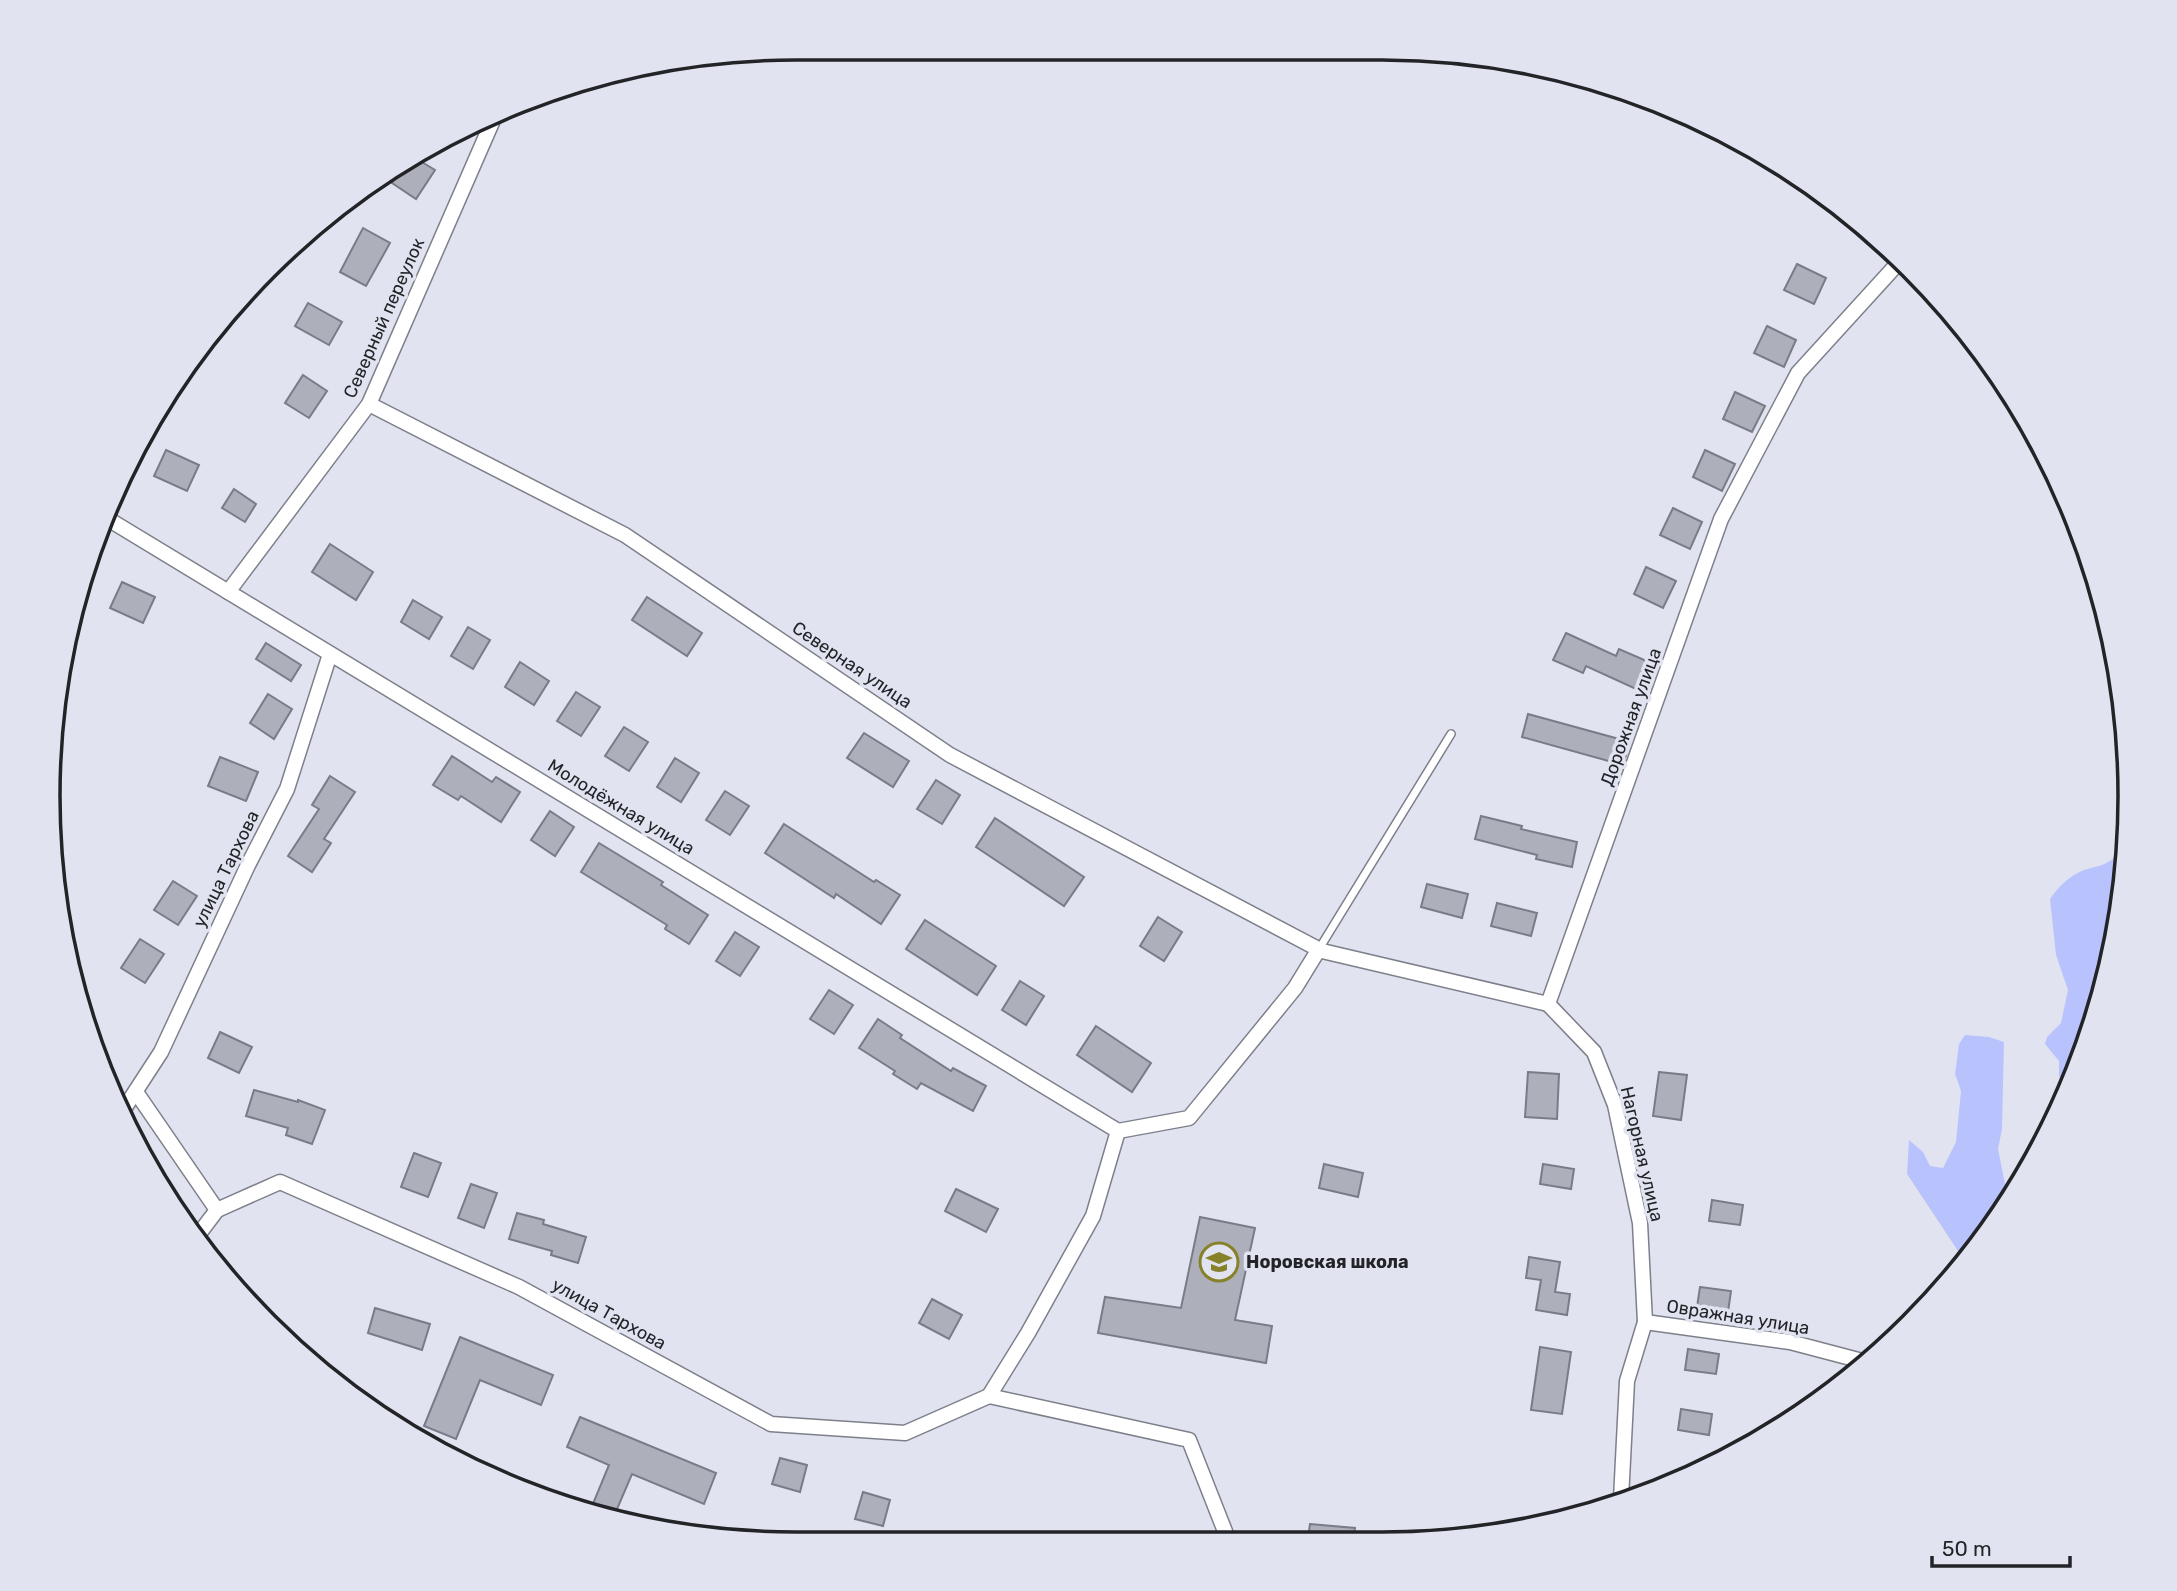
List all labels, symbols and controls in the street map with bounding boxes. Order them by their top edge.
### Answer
street label: Северный переулок [339,234,429,401]
street label: Северная улица [788,617,916,713]
street label: Дорожная улица [1596,645,1666,789]
street label: Молодёжная улица [544,754,698,860]
street label: улица Тархова [188,807,264,931]
street label: Нагорная улица [1616,1084,1668,1224]
school or university icon: Норовская школа [1198,1241,1240,1283]
place label: Норовская школа [1246,1251,1409,1273]
street label: улица Тархова [548,1274,670,1354]
street label: Овражная улица [1665,1295,1811,1339]
scale bar [1932,1524,2070,1568]
text: 50 m [1942,1536,1992,1561]

